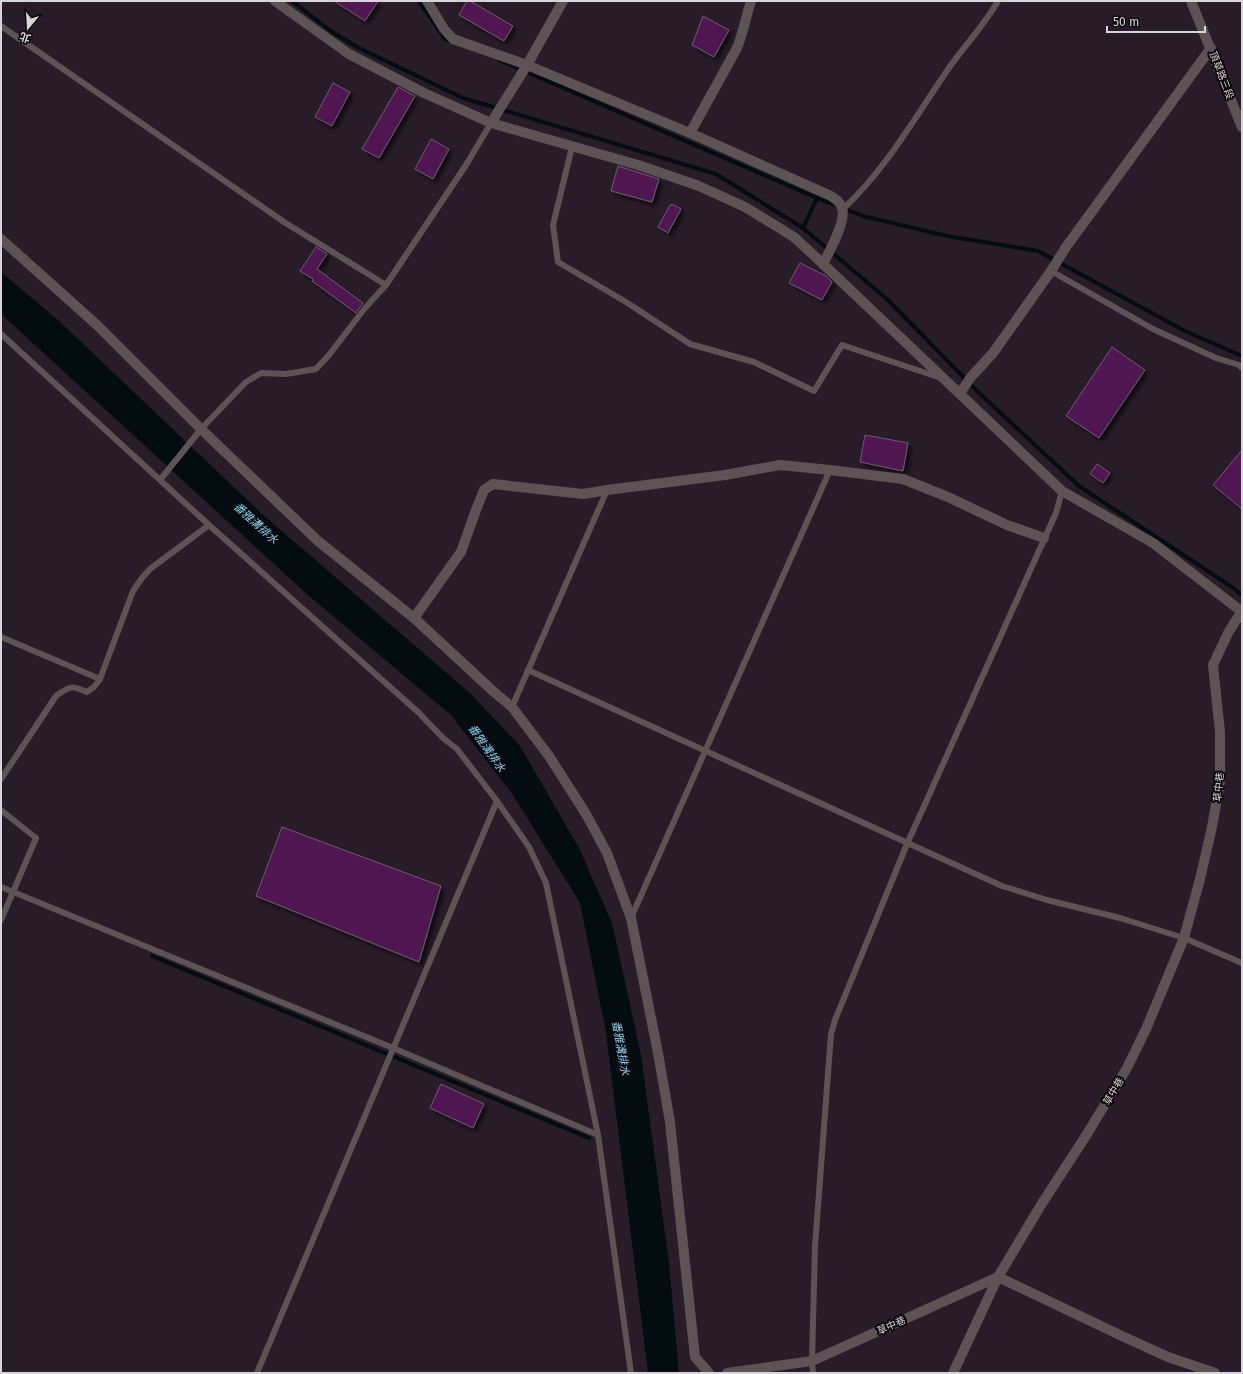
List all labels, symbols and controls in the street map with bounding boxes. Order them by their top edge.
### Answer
north arrow [8,8,48,48]
scale bar [1107,8,1205,34]
text: 50 m [1113,15,1139,29]
text: 北 [18,29,32,45]
street label: 頂草路三段 [1207,50,1236,101]
water label: 番雅溝排水 [231,500,281,547]
water label: 番雅溝排水 [465,722,508,775]
street label: 草中巷 [1211,772,1227,803]
water label: 番雅溝排水 [609,1020,632,1077]
street label: 草中巷 [1101,1076,1127,1107]
street label: 草中巷 [875,1314,908,1337]

